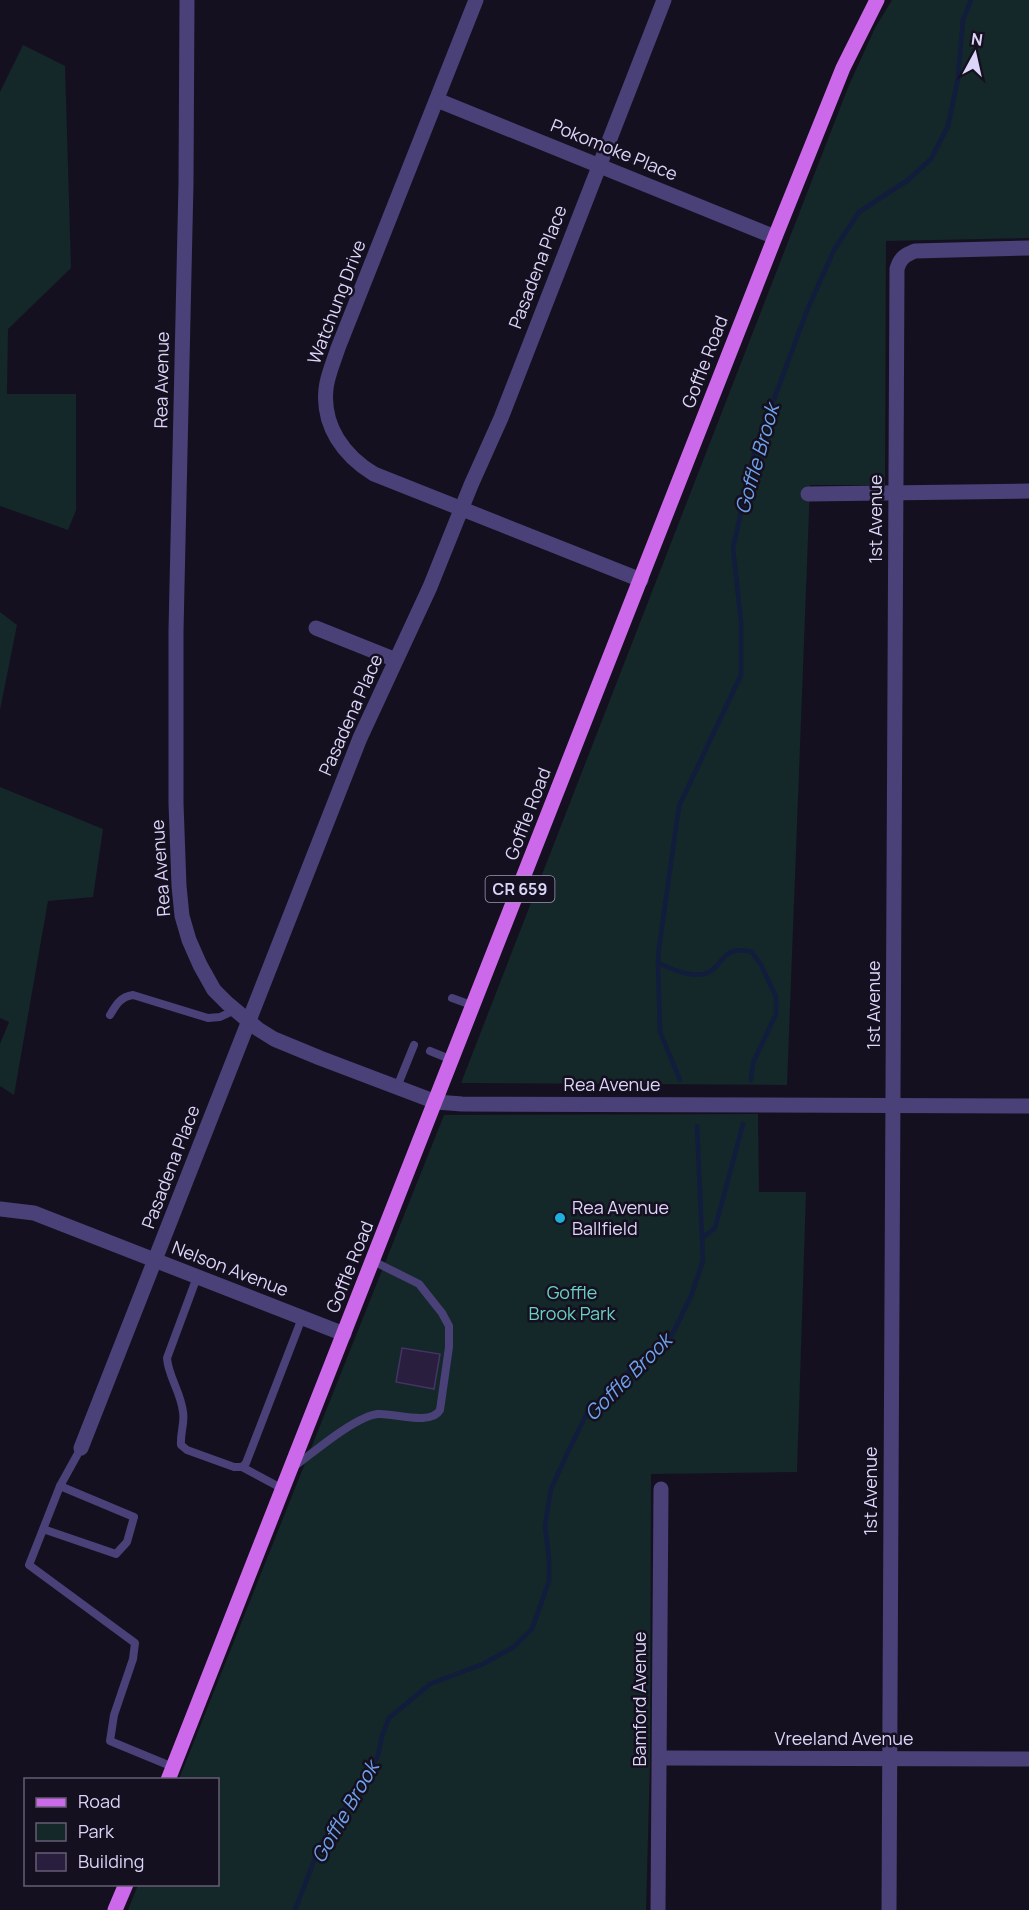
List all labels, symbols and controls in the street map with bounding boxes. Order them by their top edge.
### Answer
north arrow [945,24,1005,84]
text: N [970,27,984,51]
street label: Pokomoke Place [547,113,681,185]
street label: Pasadena Place [502,201,572,332]
street label: Watchung Drive [301,236,371,367]
street label: Goffle Road [675,312,733,411]
street label: Rea Avenue [148,331,174,429]
water label: Goffle Brook [728,398,786,517]
street label: 1st Avenue [863,475,887,563]
street label: Pasadena Place [313,650,388,779]
street label: Goffle Road [498,764,556,863]
street label: Rea Avenue [145,819,175,917]
road number: CR 659 [486,876,554,902]
street label: 1st Avenue [861,961,885,1049]
street label: Rea Avenue [564,1072,660,1096]
street label: Pasadena Place [135,1101,205,1232]
place label: Rea Avenue Ballfield [572,1195,669,1240]
marker: Rea Avenue Ballfield [553,1211,567,1225]
street label: Goffle Road [320,1217,378,1316]
street label: Nelson Avenue [169,1235,292,1301]
park label: Goffle Brook Park [528,1280,617,1325]
water label: Goffle Brook [578,1325,679,1426]
street label: 1st Avenue [858,1447,882,1535]
street label: Bamford Avenue [627,1631,651,1767]
street label: Vreeland Avenue [775,1726,913,1750]
water label: Goffle Brook [305,1753,386,1867]
legend [24,1778,219,1886]
text: Road [78,1789,121,1813]
text: Park [78,1819,115,1843]
text: Building [78,1849,144,1873]

